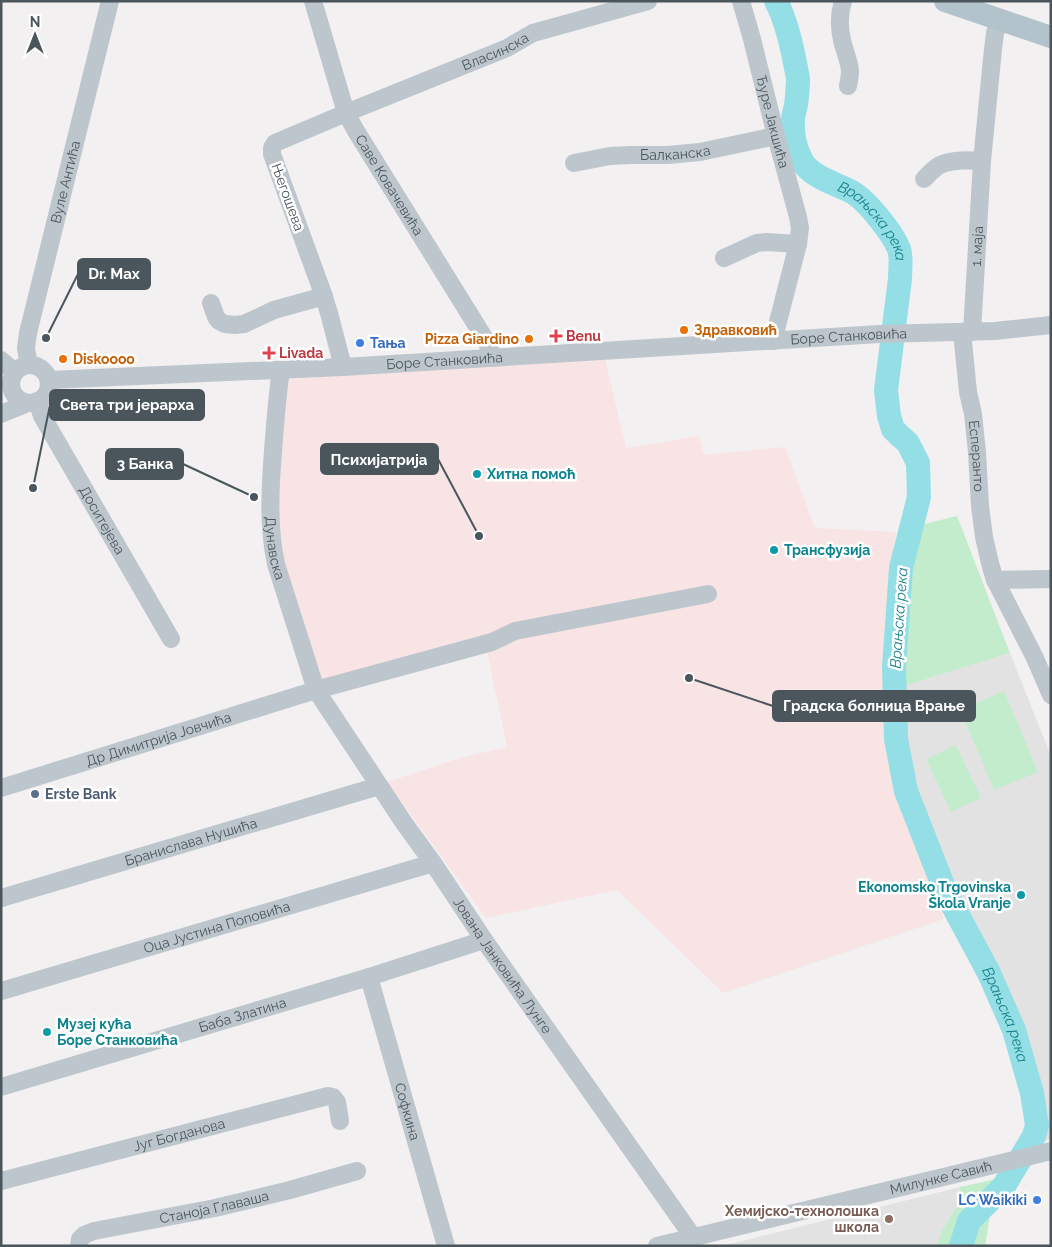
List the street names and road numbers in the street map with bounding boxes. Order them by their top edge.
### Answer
street label: Власинска [459,29,531,73]
street label: Ђуре Јакшића [753,74,792,170]
street label: Саве Ковачевића [352,132,427,238]
street label: Вуле Антића [47,139,83,225]
street label: Балканска [640,142,712,163]
street label: Његошева [268,161,308,233]
street label: 1. маја [968,225,986,267]
street label: Боре Станковића [790,325,907,347]
street label: Боре Станковића [386,349,503,372]
street label: Есперанто [966,419,987,492]
street label: Доситејева [76,483,128,557]
street label: Дунавска [262,516,289,582]
street label: Др Димитрија Јовчића [84,709,233,769]
street label: Бранислава Нушића [123,815,259,869]
street label: Јована Јанковића Лунге [450,895,555,1037]
street label: Оца Јустина Поповића [142,898,292,956]
street label: Баба Златина [197,994,288,1035]
street label: Софкина [392,1081,423,1142]
street label: Југ Богданова [132,1115,227,1154]
street label: Милунке Савић [888,1158,993,1198]
street label: Станоја Главаша [158,1187,270,1226]

